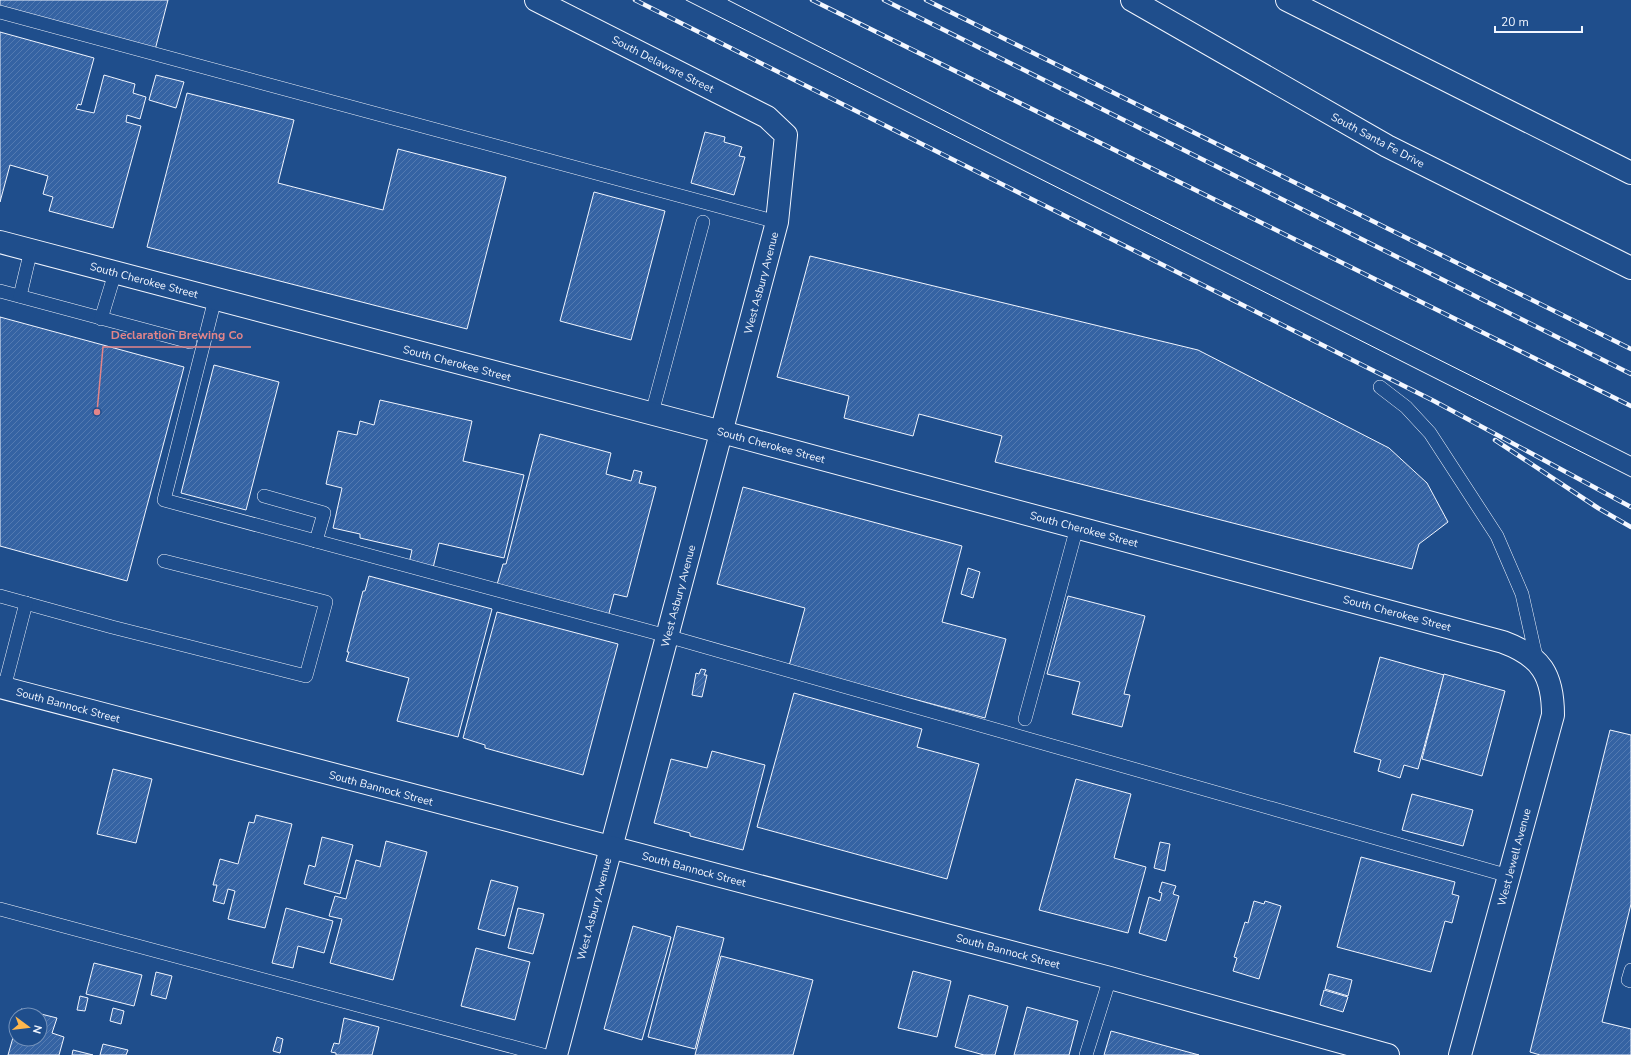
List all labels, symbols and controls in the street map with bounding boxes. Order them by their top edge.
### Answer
scale bar [1495,8,1582,34]
text: 20 m [1501,14,1529,30]
street label: South Delaware Street [609,32,716,97]
street label: South Santa Fe Drive [1328,109,1427,172]
street label: West Asbury Avenue [741,230,782,336]
street label: South Cherokee Street [88,259,200,302]
callout: Declaration Brewing Co [103,323,251,347]
text: Declaration Brewing Co [111,327,243,343]
street label: South Cherokee Street [401,342,513,385]
street label: South Cherokee Street [715,424,827,467]
street label: South Cherokee Street [1028,508,1140,551]
street label: West Asbury Avenue [658,543,699,649]
street label: South Cherokee Street [1341,592,1453,635]
street label: South Bannock Street [14,684,122,727]
street label: South Bannock Street [327,767,435,810]
street label: West Jewell Avenue [1494,807,1535,908]
street label: South Bannock Street [640,848,748,891]
street label: West Asbury Avenue [574,856,615,962]
street label: South Bannock Street [954,930,1062,973]
north arrow [8,1007,48,1047]
text: N [29,1024,45,1035]

